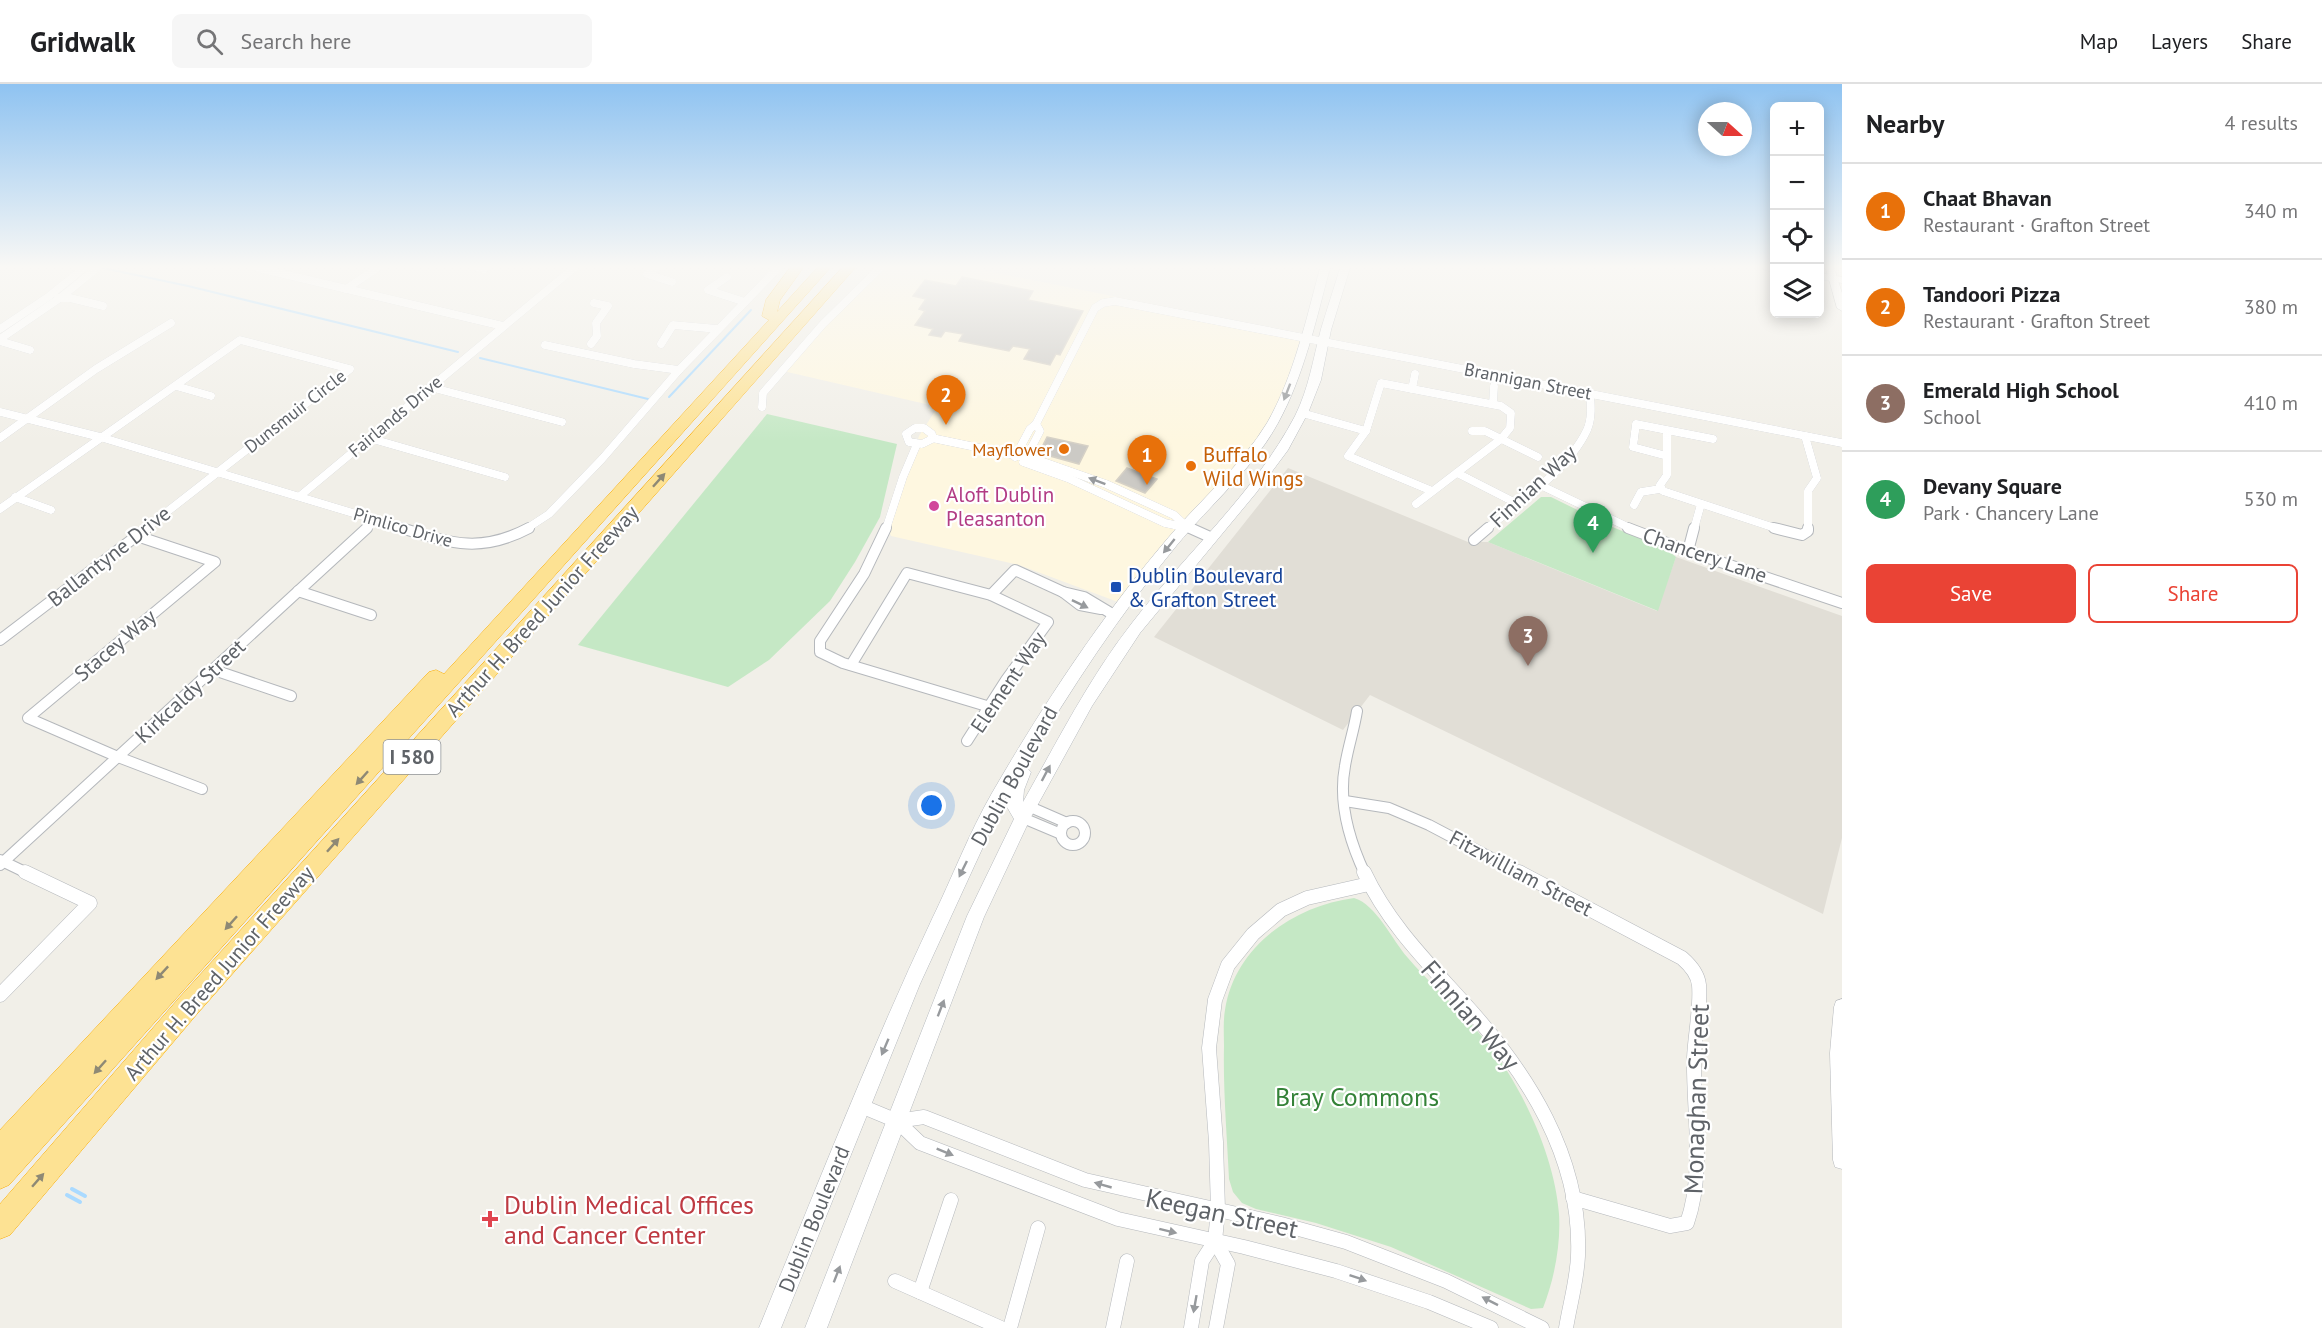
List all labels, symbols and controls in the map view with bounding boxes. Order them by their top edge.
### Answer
search box [172,14,592,68]
text: Gridwalk [30,23,136,60]
icon: search [193,25,226,58]
text: Search here [241,27,352,55]
text: Map [2080,28,2118,55]
text: Layers [2151,28,2208,55]
text: Share [2241,28,2292,55]
north arrow [1698,102,1752,156]
map controls [1770,102,1824,318]
button: + [1770,102,1824,156]
text: Nearby [1866,107,1944,140]
text: 4 results [2225,110,2298,136]
button: − [1770,156,1824,210]
text: Chaat Bhavan [1923,184,2052,212]
text: 1 [1880,198,1891,224]
text: 340 m [2244,198,2298,224]
button: locate [1770,210,1824,264]
text: Restaurant · Grafton Street [1923,212,2150,238]
button: layers [1770,264,1824,318]
text: Tandoori Pizza [1923,280,2060,308]
text: 2 [1880,294,1891,320]
text: 380 m [2244,294,2298,320]
text: Restaurant · Grafton Street [1923,308,2150,334]
street label: Brannigan Street [1462,357,1594,405]
street label: Dunsmuir Circle [240,364,350,458]
street label: Fairlands Drive [343,370,447,462]
pin: 2 [926,376,966,425]
text: Emerald High School [1923,376,2119,404]
one-way arrow [1282,384,1292,402]
text: 3 [1880,390,1891,416]
text: 410 m [2244,390,2298,416]
text: School [1923,404,1981,430]
pin: 1 [1128,436,1166,485]
place label: Mayflower [972,438,1052,461]
street label: Finnian Way [1484,439,1582,533]
place label: Buffalo Wild Wings [1203,441,1303,492]
marker: Mayflower [1057,442,1071,456]
marker: Buffalo Wild Wings [1184,459,1198,473]
text: Devany Square [1923,472,2062,500]
one-way arrow [652,473,665,488]
one-way arrow [1088,476,1106,485]
place label: Aloft Dublin Pleasanton [946,481,1054,532]
text: 4 [1880,486,1891,512]
text: 530 m [2244,486,2298,512]
street label: Arthur H. Breed Junior Freeway [440,499,644,723]
marker: Aloft Dublin Pleasanton [927,499,941,513]
street label: Ballantyne Drive [42,500,176,612]
text: Park · Chancery Lane [1923,500,2099,526]
street label: Pimlico Drive [351,502,455,552]
pin: 4 [1574,504,1612,553]
street label: Chancery Lane [1639,521,1771,589]
one-way arrow [1162,538,1175,554]
place label: Dublin Boulevard & Grafton Street [1128,562,1283,613]
button: Save [1866,564,2076,623]
button: Share [2088,564,2298,623]
marker: Dublin Boulevard & Grafton Street [1109,580,1123,594]
one-way arrow [1071,599,1088,608]
street label: Stacey Way [68,603,162,687]
pin: 3 [1508,616,1547,666]
street label: Element Way [964,626,1052,738]
street label: Kirkcaldy Street [129,633,251,749]
street label: Dublin Boulevard [965,701,1063,851]
road number: I 580 [384,740,440,774]
one-way arrow [1041,764,1051,781]
one-way arrow [356,770,369,785]
your location [917,791,946,820]
street label: Fitzwilliam Street [1445,824,1597,922]
one-way arrow [326,837,340,852]
street label: Arthur H. Breed Junior Freeway [118,860,320,1086]
one-way arrow [959,860,968,877]
one-way arrow [224,915,238,930]
street label: Finnian Way [1414,953,1528,1077]
one-way arrow [156,965,169,980]
one-way arrow [937,999,946,1017]
street label: Monaghan Street [1676,1003,1716,1195]
one-way arrow [880,1039,890,1057]
one-way arrow [94,1059,107,1074]
park label: Bray Commons [1275,1080,1439,1113]
street label: Dublin Boulevard [772,1142,856,1296]
one-way arrow [936,1148,954,1158]
one-way arrow [31,1173,44,1188]
one-way arrow [1094,1180,1112,1189]
street label: Keegan Street [1143,1181,1301,1245]
place label: Dublin Medical Offices and Cancer Center [504,1188,754,1251]
marker: Dublin Medical Offices and Cancer Center [481,1210,499,1228]
one-way arrow [1159,1227,1178,1237]
one-way arrow [832,1264,842,1282]
one-way arrow [1349,1274,1367,1283]
one-way arrow [1190,1294,1199,1313]
one-way arrow [1481,1297,1498,1306]

